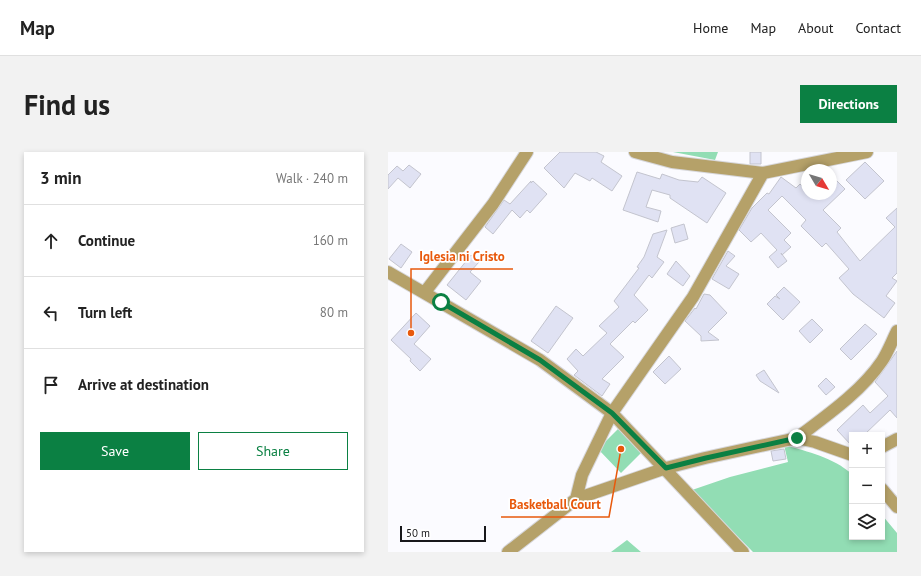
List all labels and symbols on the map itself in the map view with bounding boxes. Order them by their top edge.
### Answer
north arrow [801,164,837,200]
callout: Iglesia ni Cristo [411,244,513,269]
text: Iglesia ni Cristo [419,248,505,265]
route start [432,293,450,311]
route end [788,429,806,447]
callout: Basketball Court [501,492,609,517]
text: Basketball Court [509,496,601,513]
scale bar [400,524,486,543]

